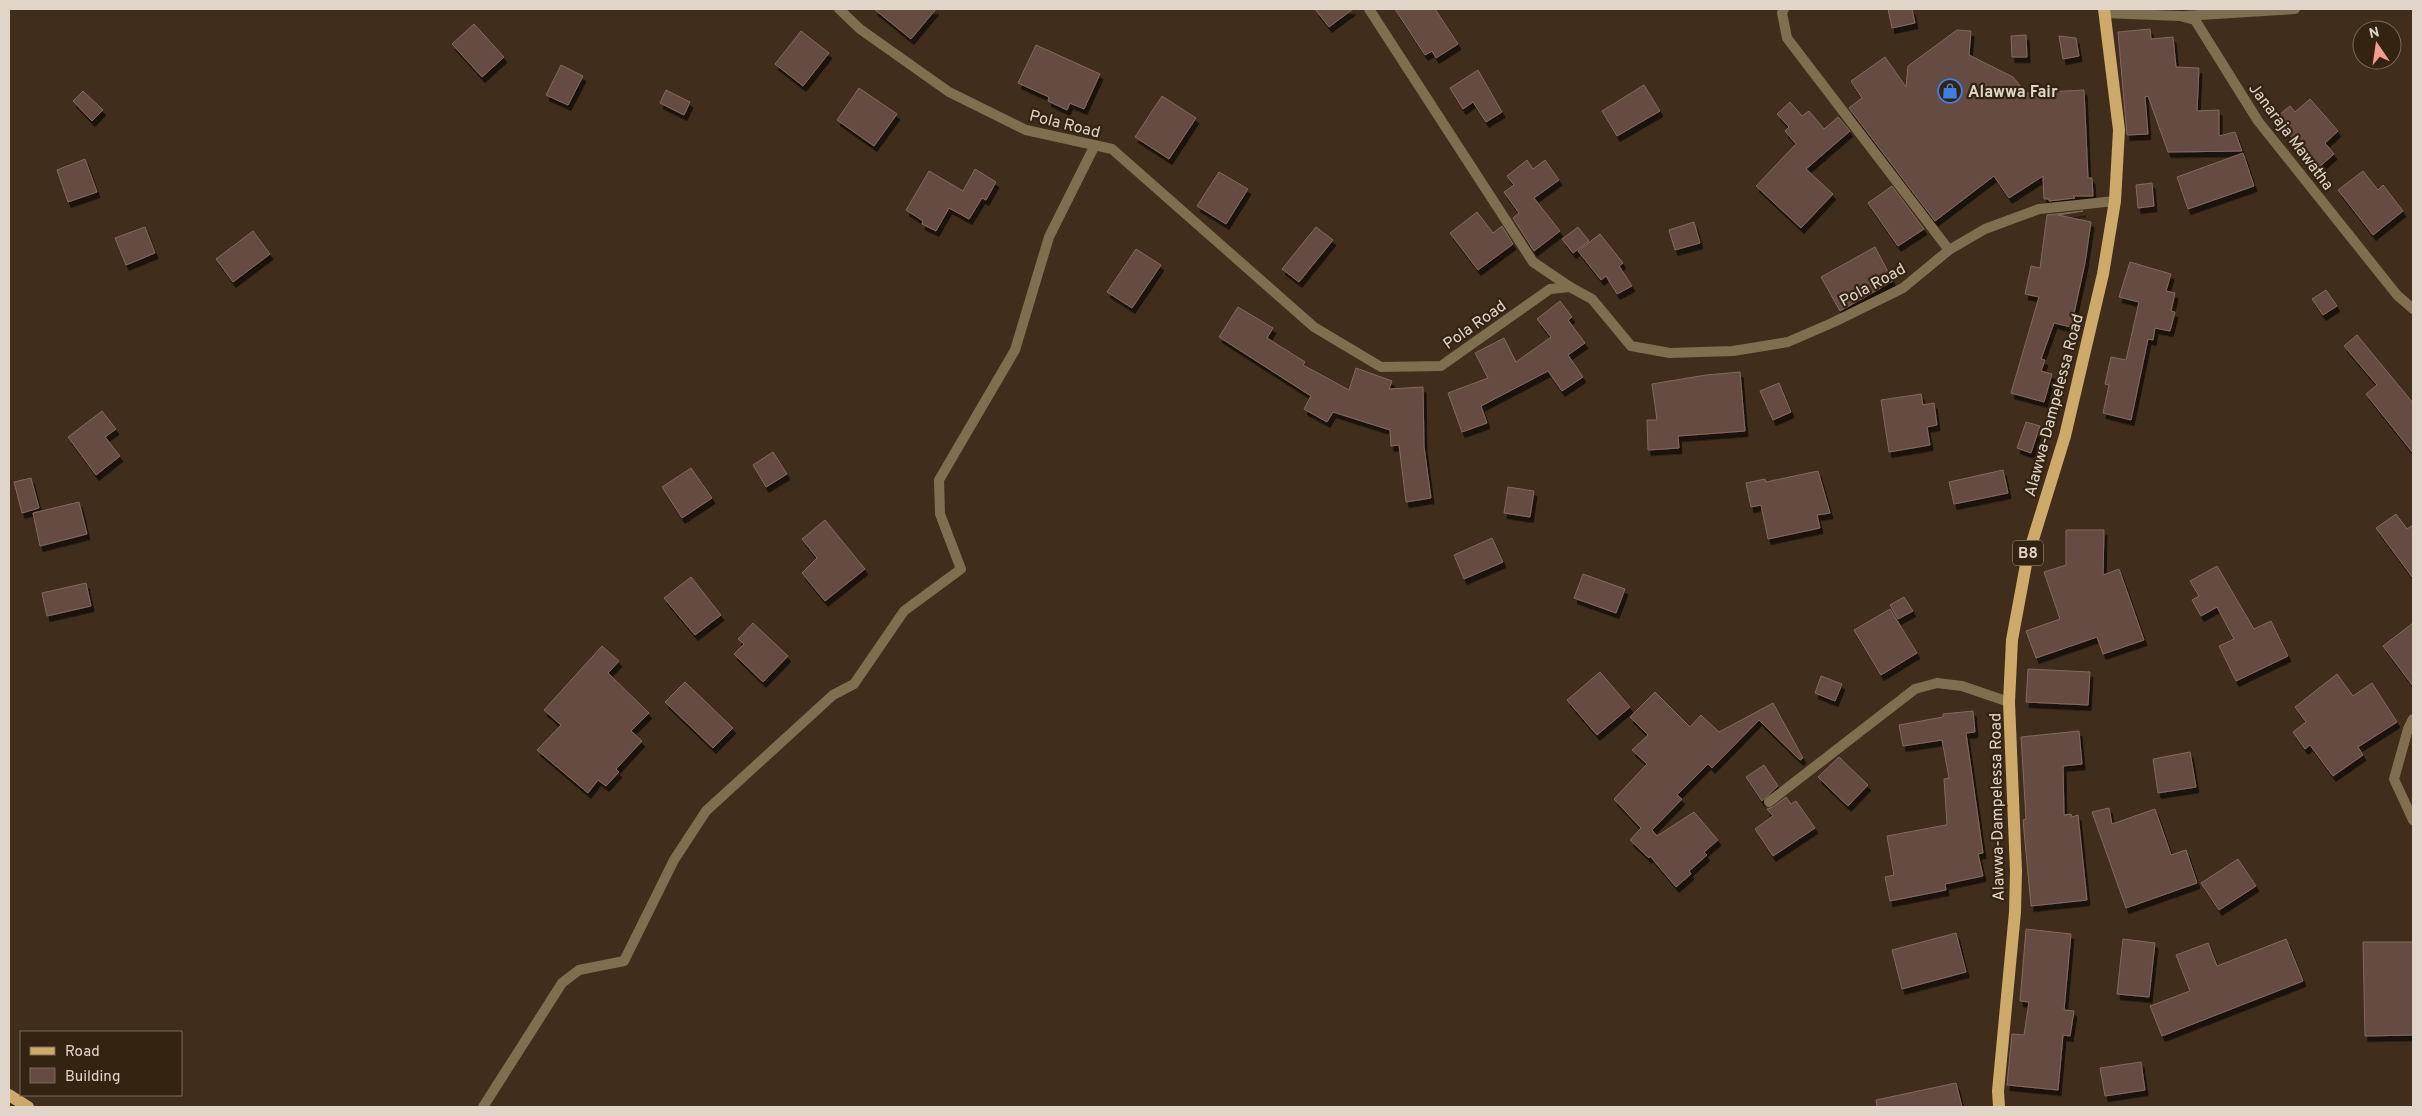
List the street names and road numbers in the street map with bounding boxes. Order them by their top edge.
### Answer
street label: Janaraja Mawatha [2243,79,2337,195]
street label: Pola Road [1027,106,1102,143]
street label: Pola Road [1836,259,1910,312]
street label: Pola Road [1440,297,1511,355]
street label: Alawwa-Dampelessa Road [2021,312,2089,499]
road number: B8 [2013,540,2043,566]
street label: Alawwa-Dampelessa Road [1986,713,2010,901]

